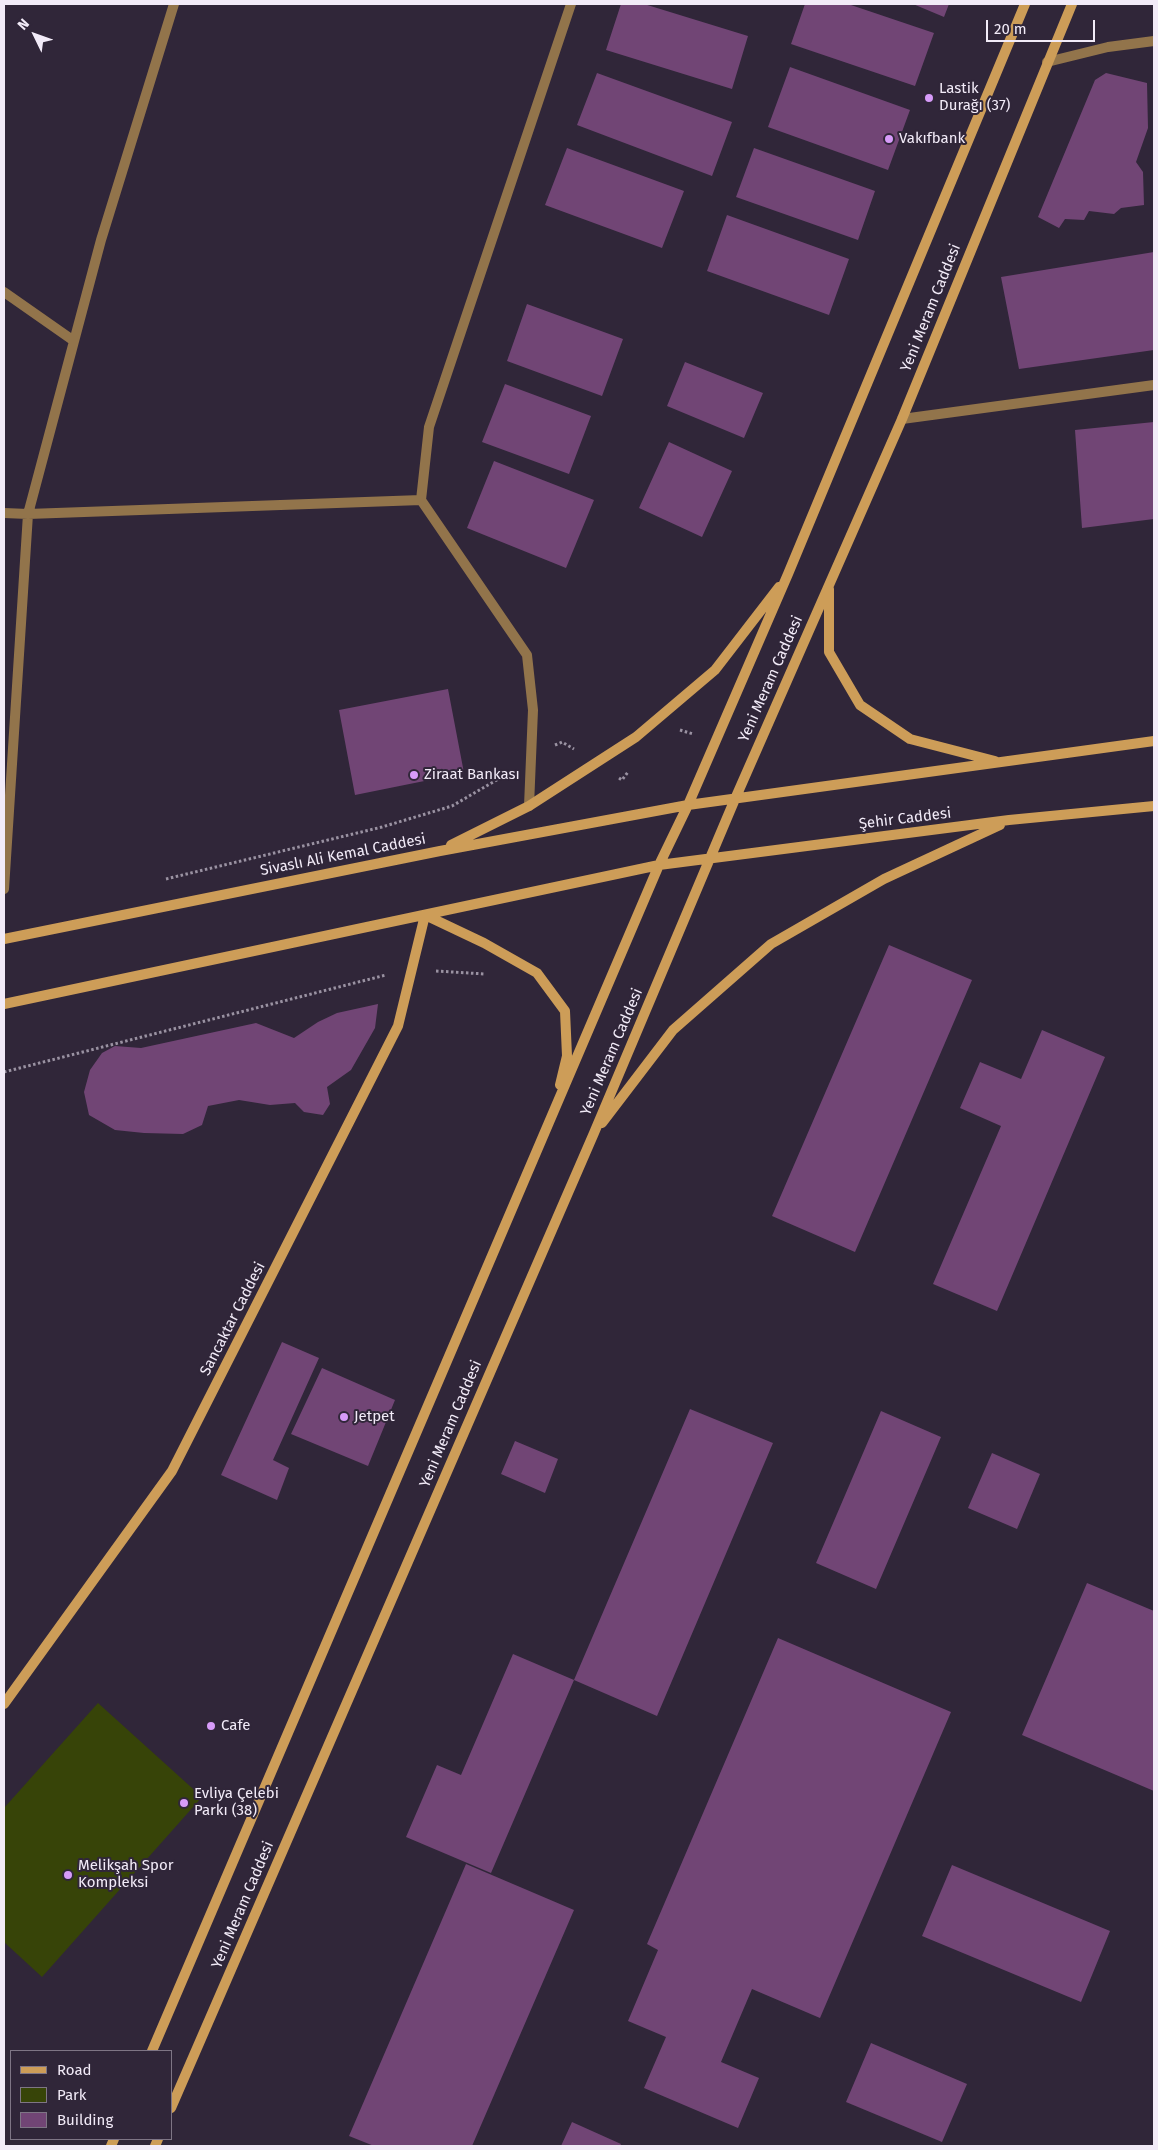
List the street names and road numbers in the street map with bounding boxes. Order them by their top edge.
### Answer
street label: Yeni Meram Caddesi [897,241,965,375]
street label: Yeni Meram Caddesi [735,613,807,745]
street label: Şehir Caddesi [858,804,952,834]
street label: Sivaslı Ali Kemal Caddesi [259,830,427,880]
street label: Yeni Meram Caddesi [577,986,647,1118]
street label: Sancaktar Caddesi [197,1259,269,1379]
street label: Yeni Meram Caddesi [416,1358,486,1490]
street label: Yeni Meram Caddesi [208,1839,278,1971]

